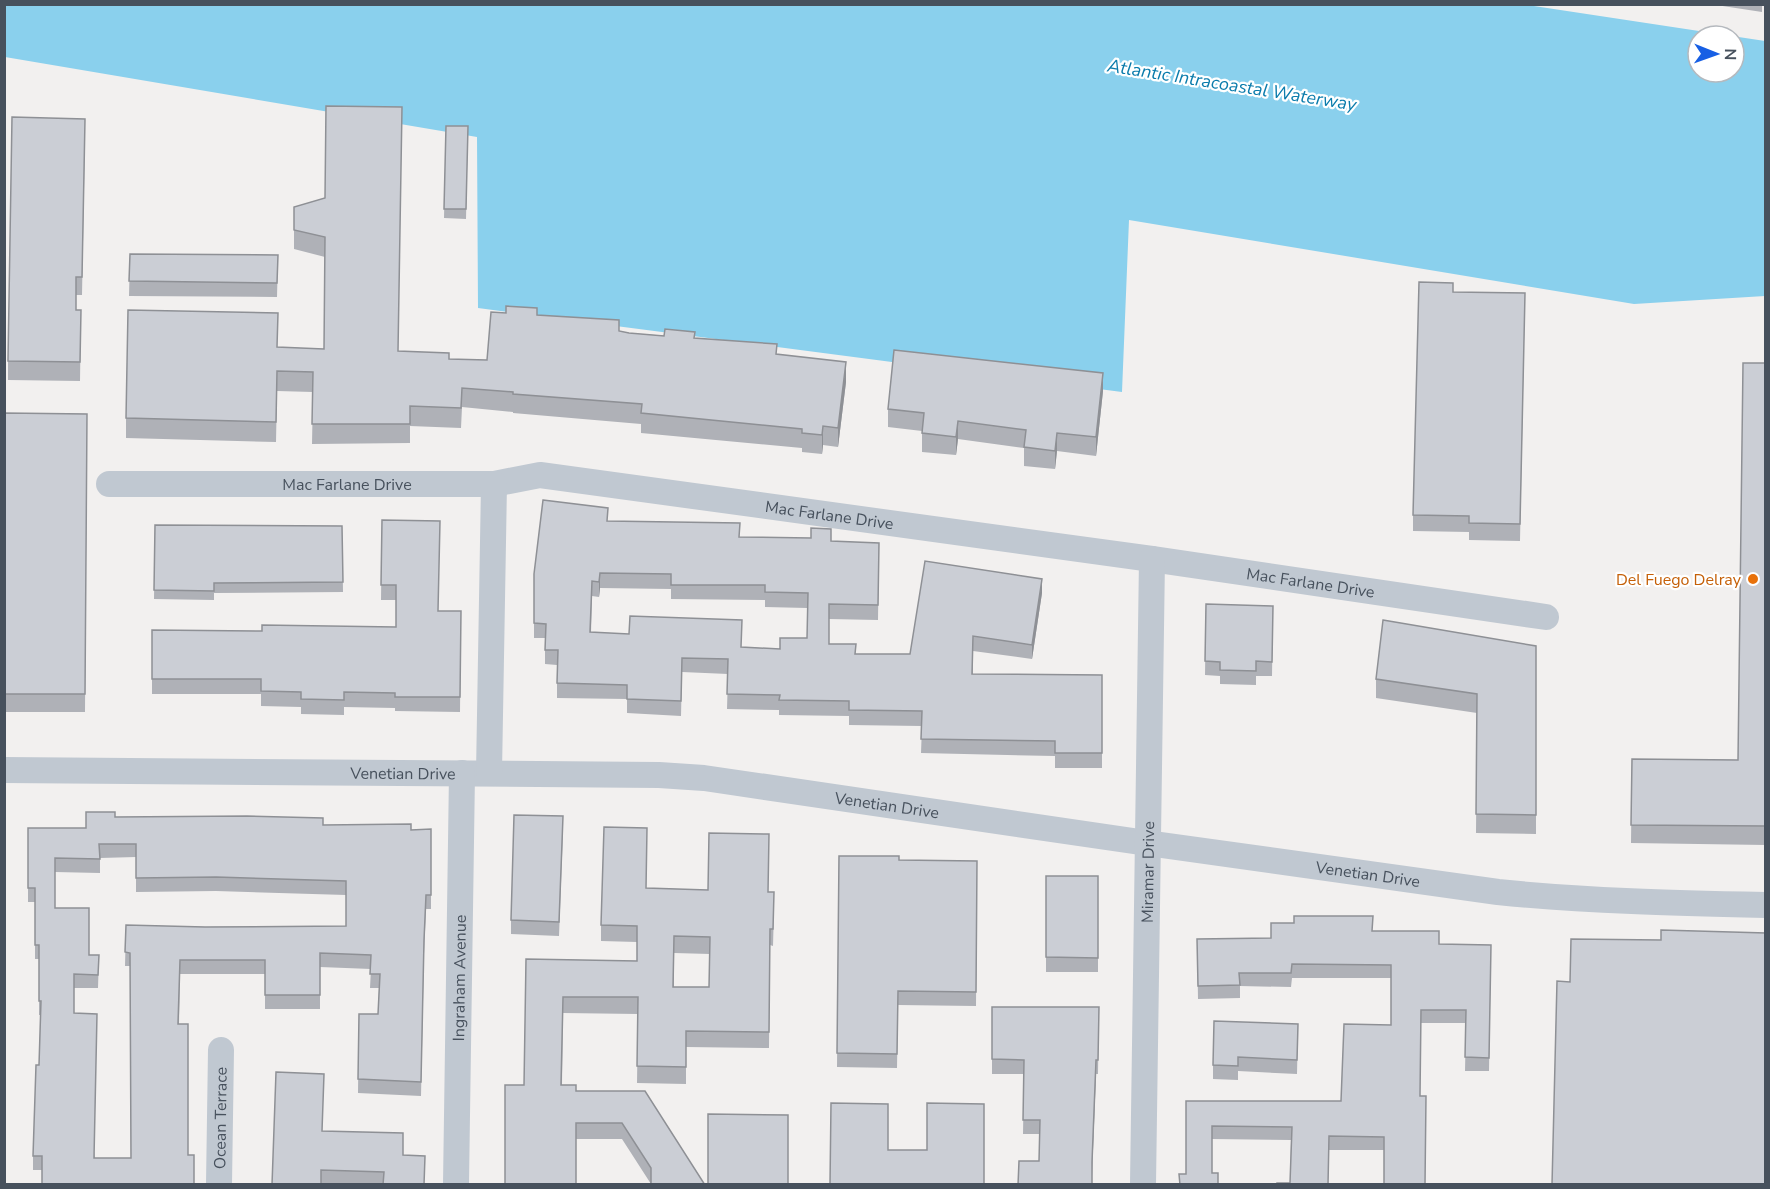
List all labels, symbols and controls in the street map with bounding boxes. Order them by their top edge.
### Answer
north arrow [1686,24,1746,84]
text: N [1719,48,1741,60]
water label: Atlantic Intracoastal Waterway [1105,53,1359,117]
street label: Mac Farlane Drive [282,474,412,496]
street label: Mac Farlane Drive [764,496,895,535]
street label: Mac Farlane Drive [1245,563,1376,604]
place label: Del Fuego Delray [1616,569,1742,591]
marker: Del Fuego Delray [1746,572,1760,586]
street label: Venetian Drive [349,763,456,785]
street label: Venetian Drive [832,787,940,824]
street label: Miramar Drive [1137,821,1160,923]
street label: Venetian Drive [1313,857,1421,893]
street label: Ingraham Avenue [448,915,472,1042]
street label: Ocean Terrace [209,1067,233,1169]

